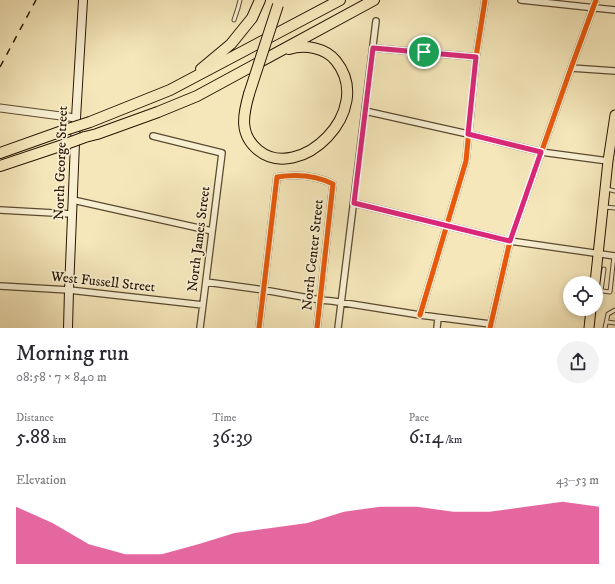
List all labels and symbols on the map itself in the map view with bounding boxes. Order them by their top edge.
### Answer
pin [407,35,441,69]
street label: North George Street [50,105,72,220]
street label: North James Street [184,185,214,293]
street label: North Center Street [298,198,328,312]
street label: West Fussell Street [49,267,157,296]

